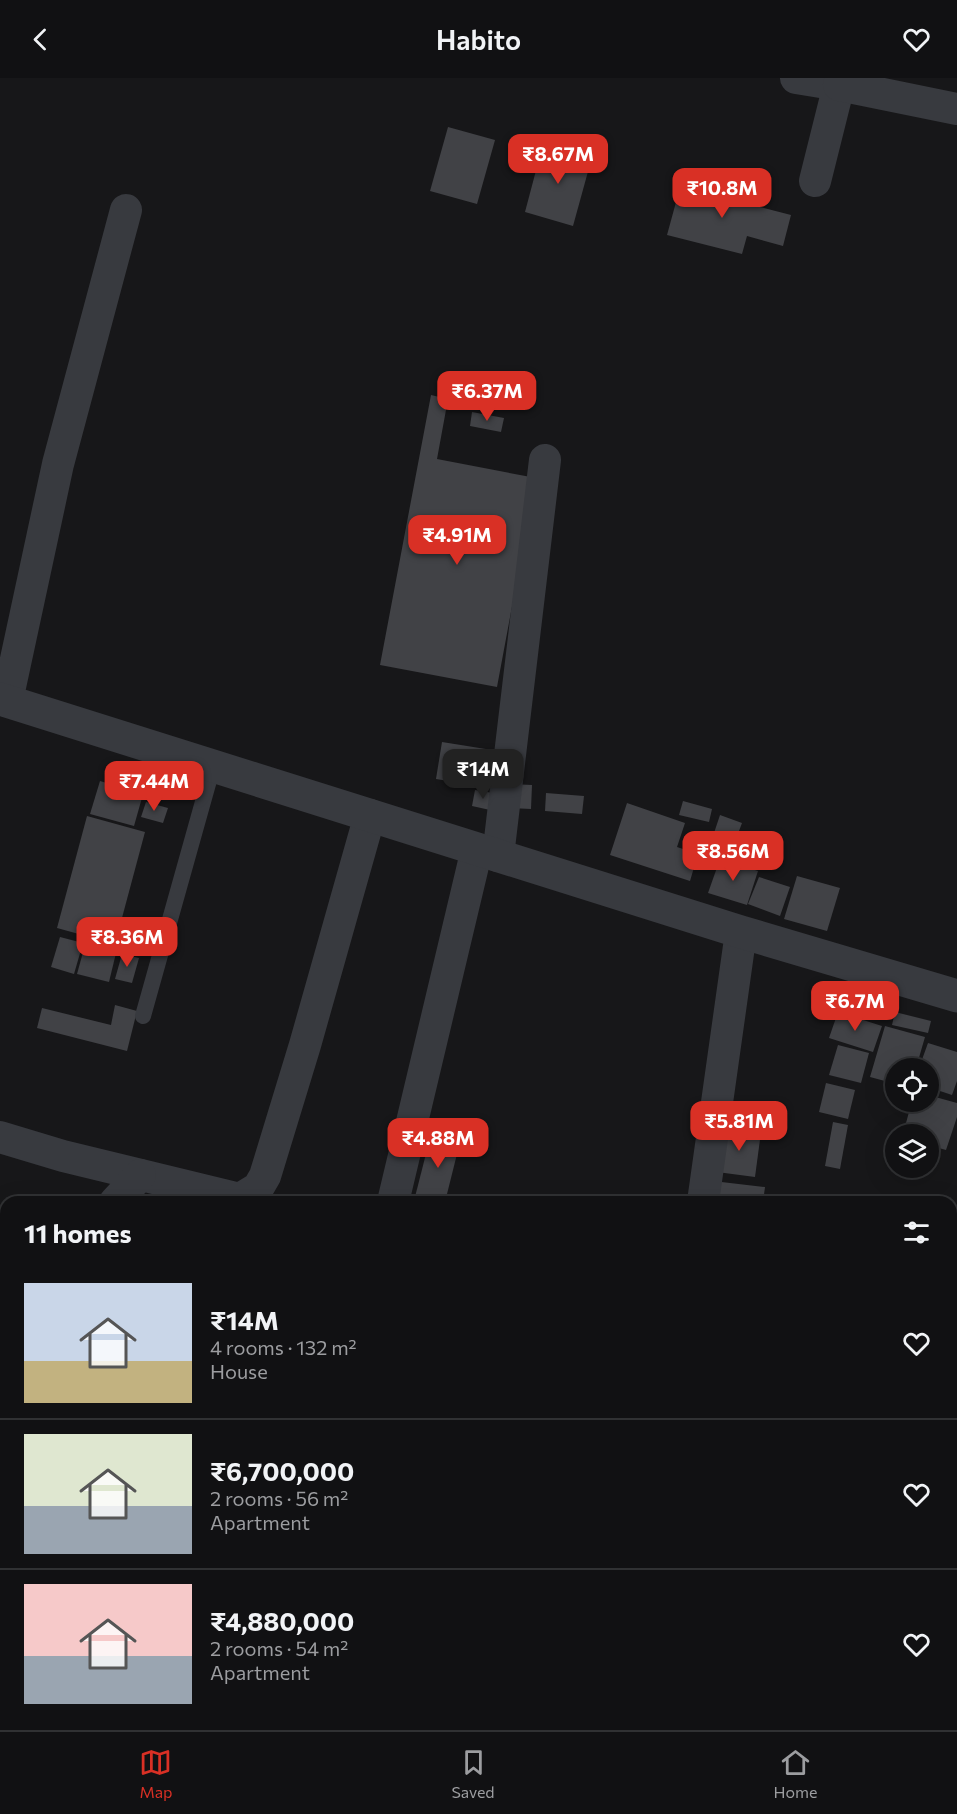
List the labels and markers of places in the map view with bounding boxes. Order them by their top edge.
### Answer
pin: ₹8.67M [509,134,607,185]
pin: ₹10.8M [673,168,771,219]
pin: ₹6.37M [438,371,536,422]
pin: ₹4.91M [408,515,506,566]
pin: ₹14M [447,749,519,800]
pin: ₹7.44M [105,761,203,812]
pin: ₹8.56M [684,831,782,882]
pin: ₹8.36M [78,917,176,968]
pin: ₹6.7M [813,981,897,1032]
pin: ₹5.81M [690,1101,788,1152]
pin: ₹4.88M [389,1118,487,1169]

